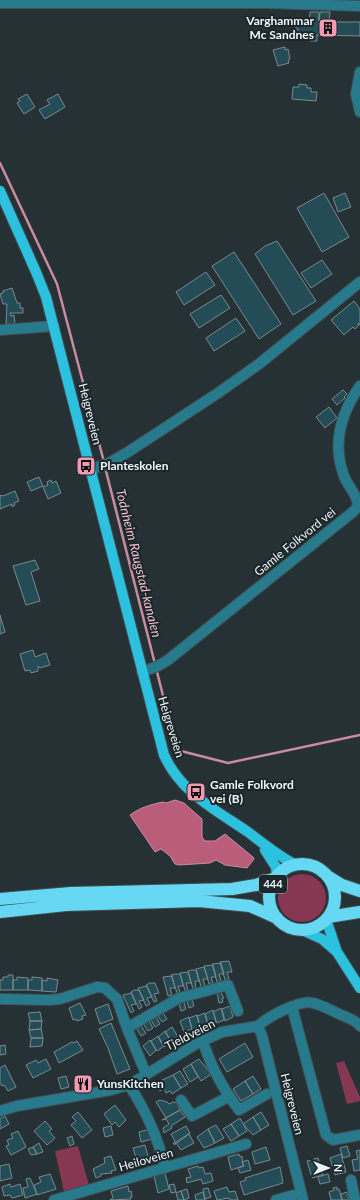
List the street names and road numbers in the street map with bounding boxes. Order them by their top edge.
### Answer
street label: Heigreveien [76,381,105,446]
street label: Gamle Folkvord vei [251,504,339,579]
street label: Heigreveien [155,695,188,759]
road number: 444 [259,875,287,893]
street label: Tjeldveien [162,1016,217,1054]
street label: Heigreveien [278,1071,307,1136]
street label: Heiloveien [117,1145,175,1174]

